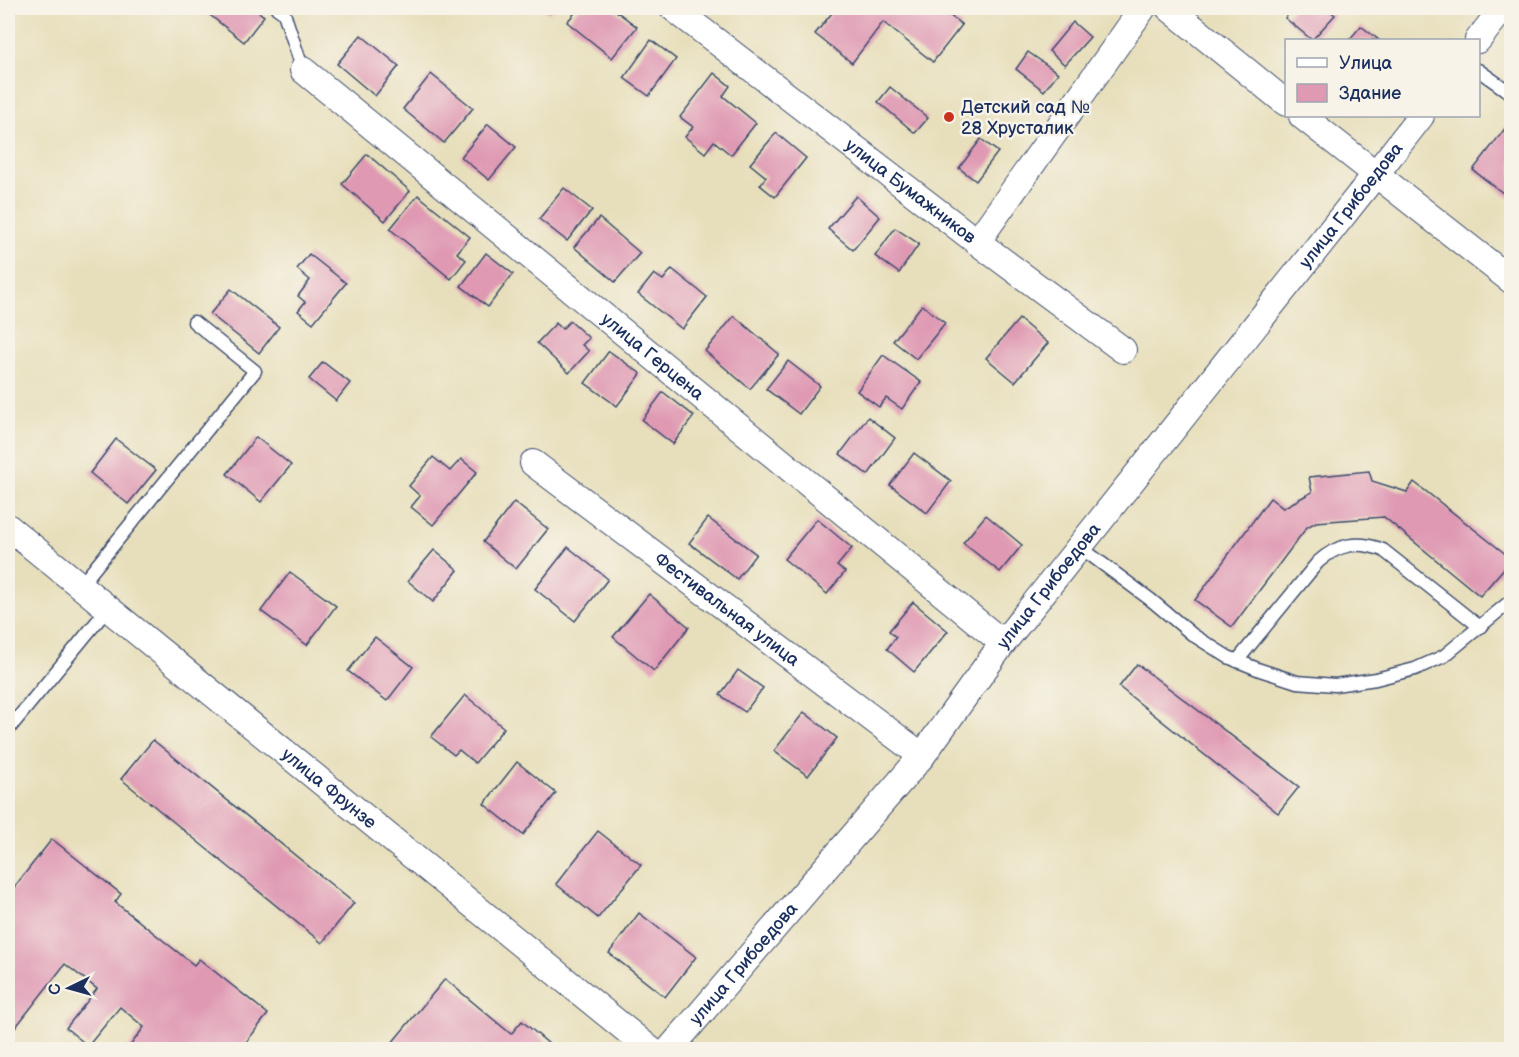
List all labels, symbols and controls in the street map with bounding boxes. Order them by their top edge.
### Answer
legend [1285,39,1480,117]
text: Улица [1339,53,1393,74]
text: Здание [1339,83,1401,104]
place label: Детский сад № 28 Хрусталик [961,97,1090,139]
marker: Детский сад № 28 Хрусталик [942,110,956,124]
street label: улица Бумажников [841,134,981,248]
street label: улица Грибоедова [1295,138,1407,272]
street label: улица Герцена [597,308,709,405]
street label: улица Грибоедова [992,518,1105,653]
street label: Фестивальная улица [650,548,804,671]
street label: улица Фрунзе [278,743,381,833]
street label: улица Грибоедова [685,898,802,1029]
north arrow [39,958,99,1018]
text: С [46,983,66,996]

